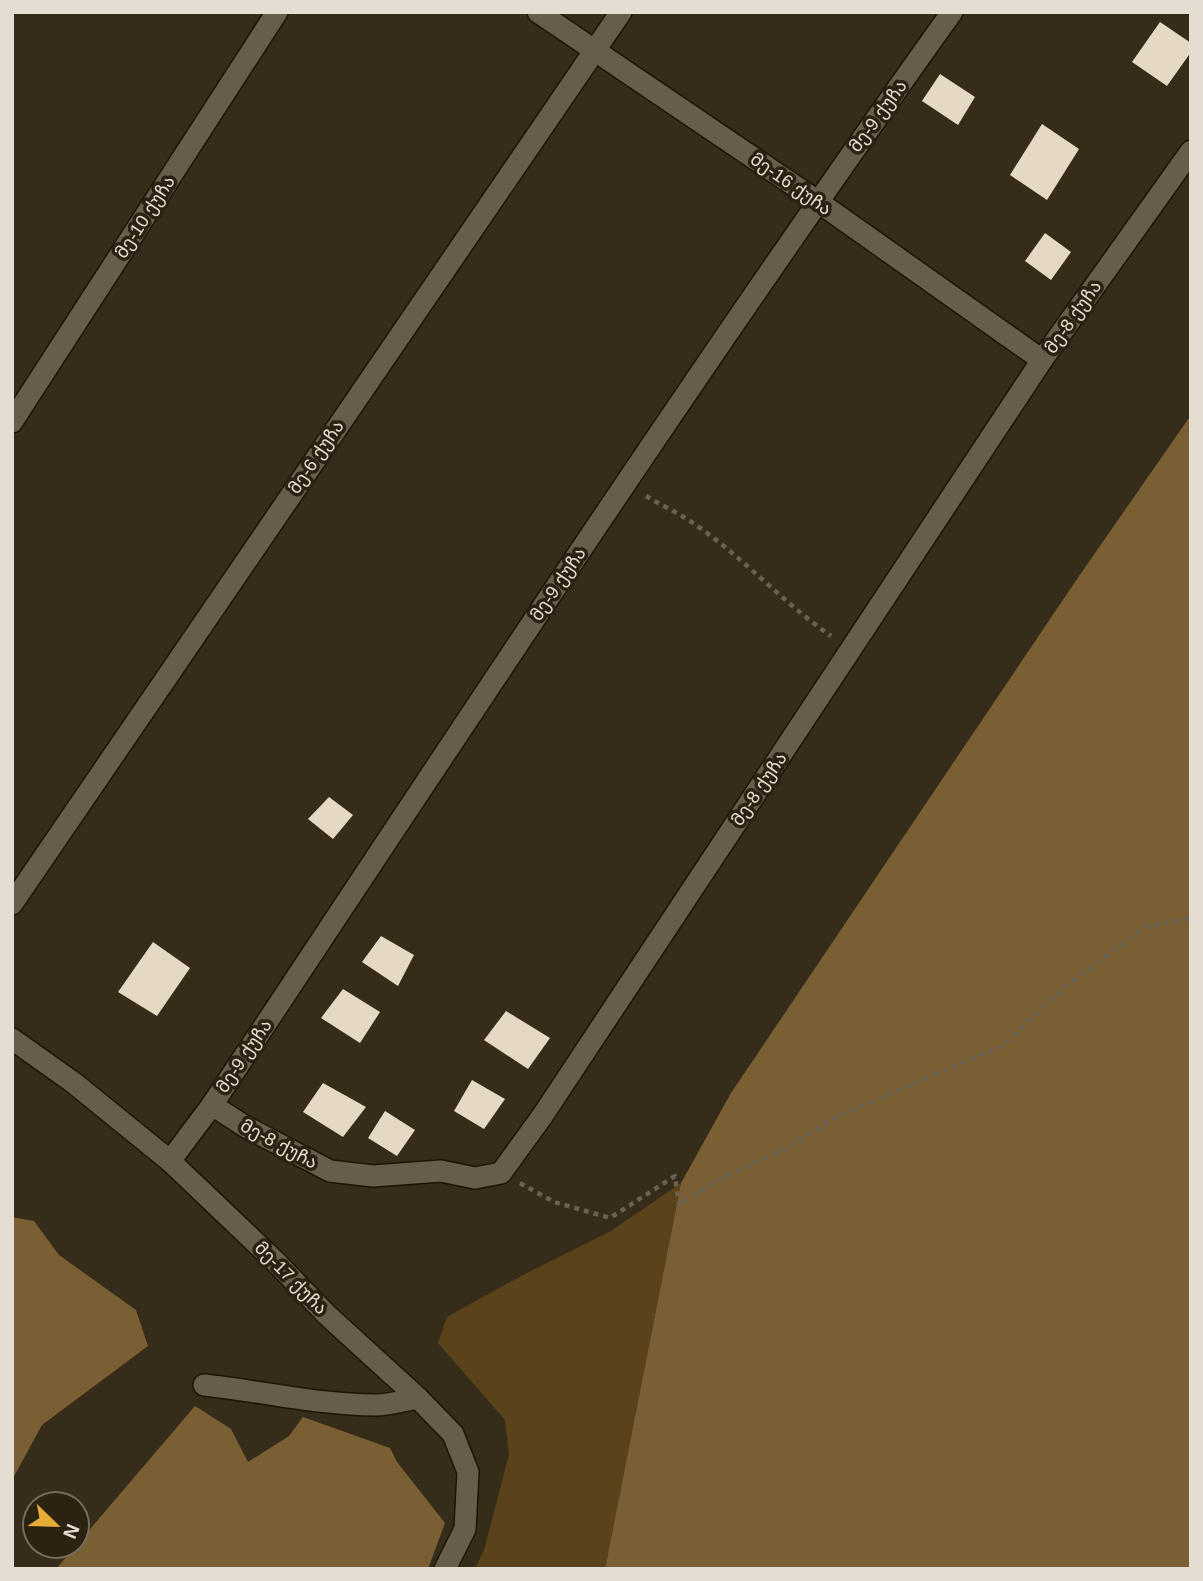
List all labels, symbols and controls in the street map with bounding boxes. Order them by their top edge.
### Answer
street label: მე-9 ქუჩა [845,76,912,157]
street label: მე-16 ქუჩა [746,149,835,220]
street label: მე-10 ქუჩა [111,172,180,262]
street label: მე-8 ქუჩა [1041,277,1106,358]
street label: მე-6 ქუჩა [284,417,349,498]
street label: მე-9 ქუჩა [526,544,591,625]
street label: მე-8 ქუჩა [727,749,792,830]
street label: მე-9 ქუჩა [212,1016,277,1097]
street label: მე-8 ქუჩა [237,1115,321,1173]
street label: მე-17 ქუჩა [250,1238,331,1319]
north arrow [21,1490,91,1560]
text: N [59,1521,84,1542]

